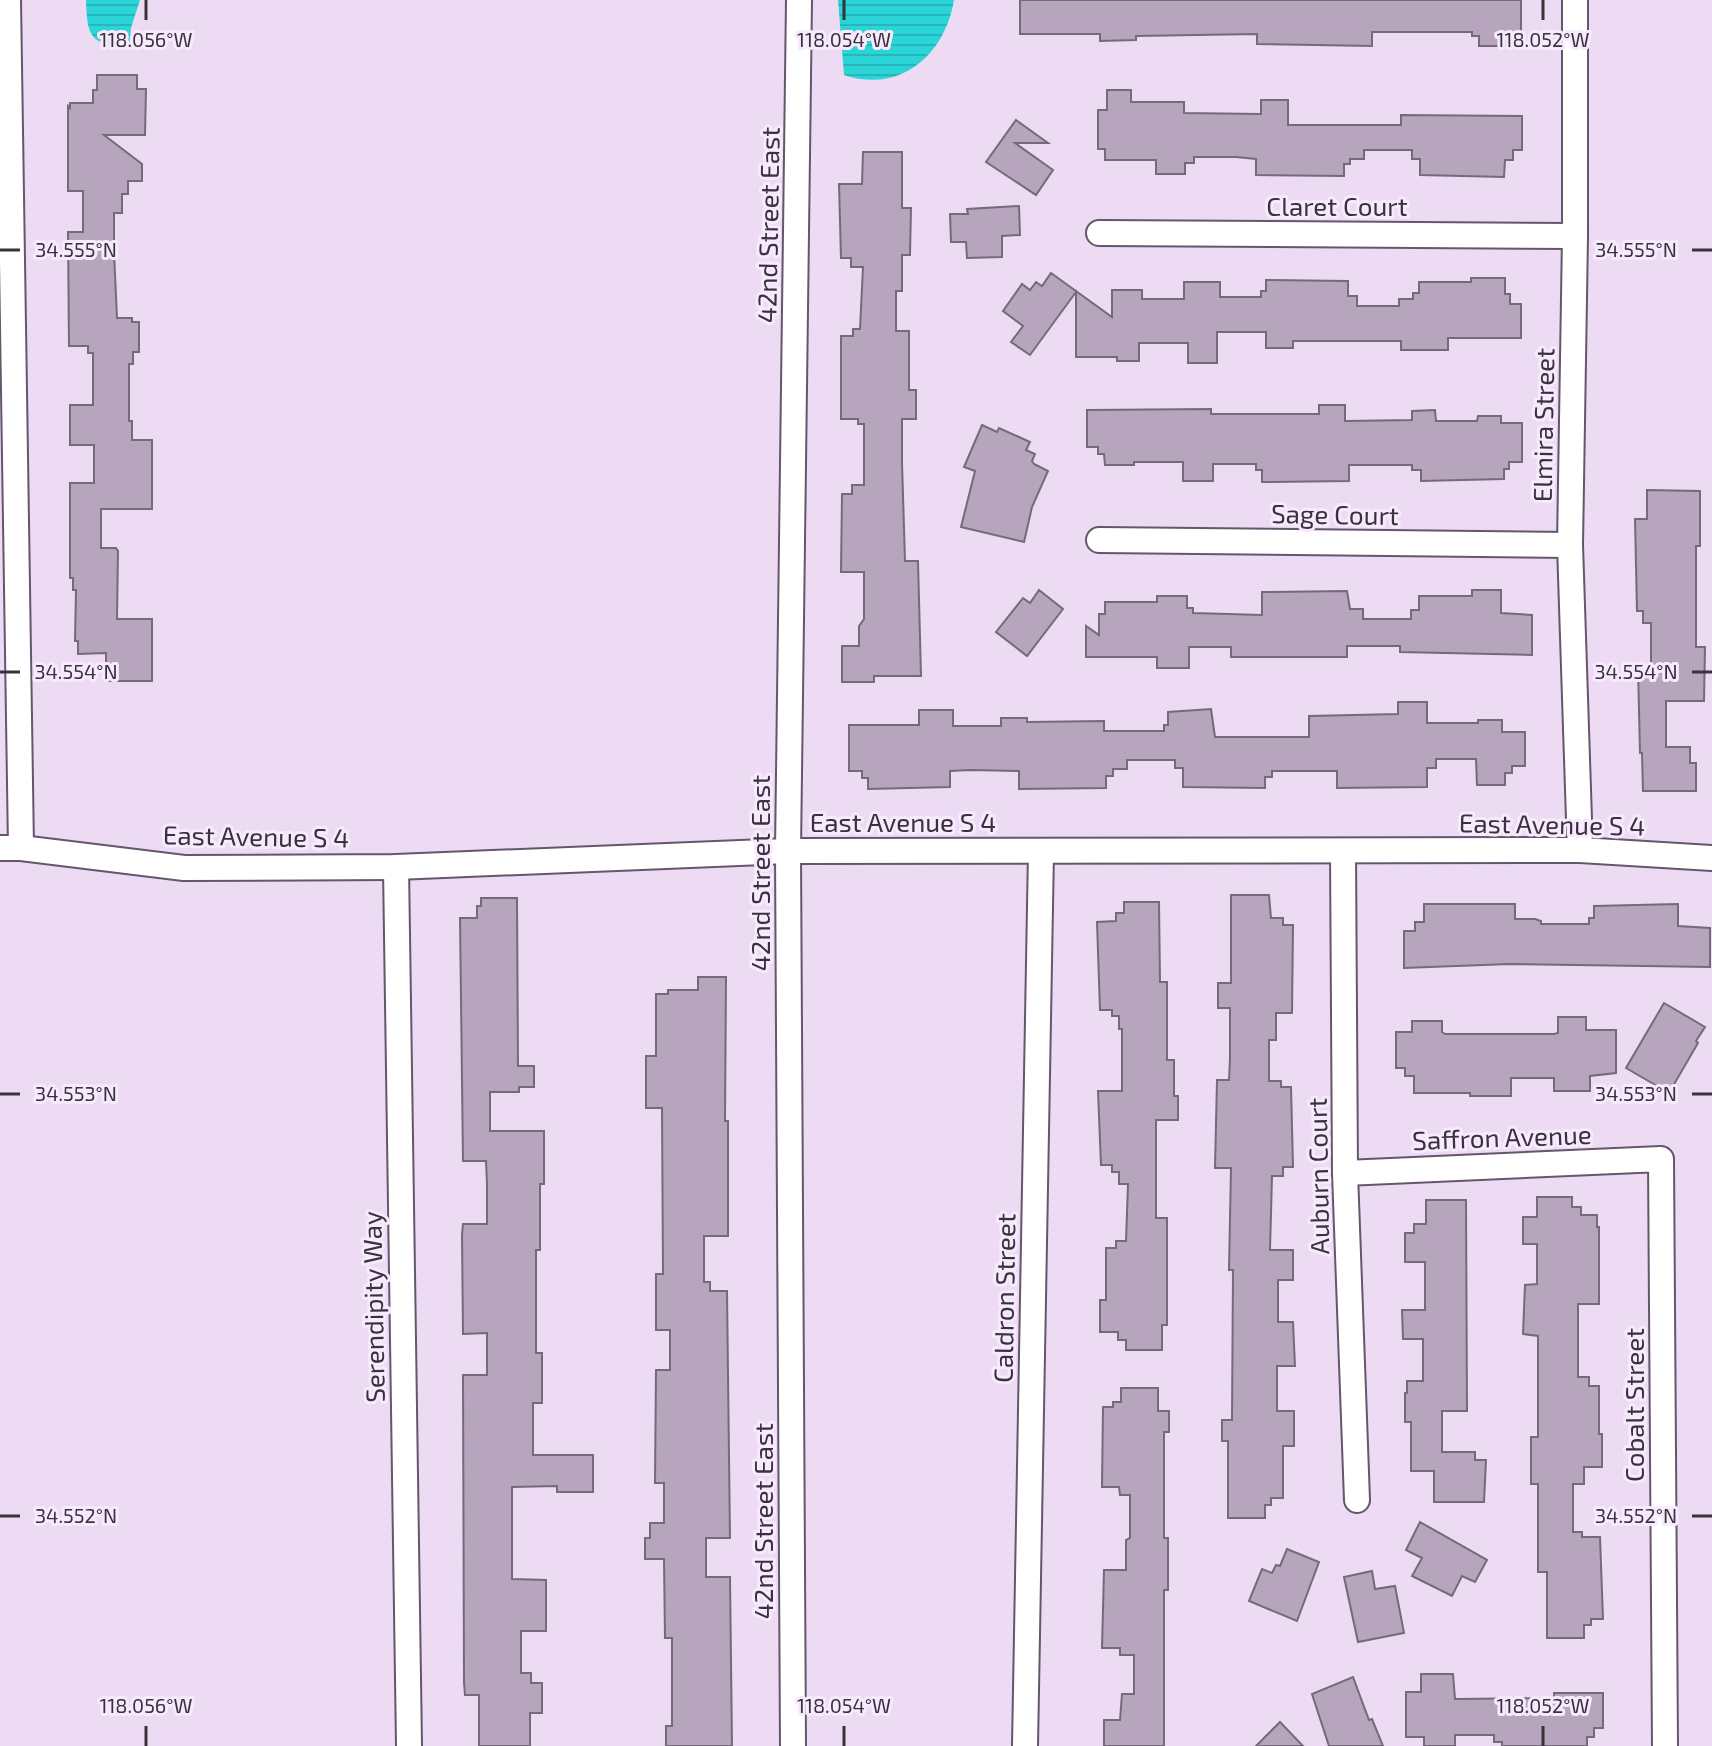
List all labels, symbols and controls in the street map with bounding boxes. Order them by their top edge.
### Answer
text: 118.056°W [99,27,193,51]
text: 118.054°W [797,27,891,51]
text: 118.052°W [1497,27,1589,51]
street label: 42nd Street East [750,126,785,323]
street label: Claret Court [1266,190,1408,221]
text: 34.555°N [35,237,117,261]
text: 34.555°N [1595,237,1677,261]
street label: Elmira Street [1526,347,1559,502]
street label: Sage Court [1271,497,1399,530]
text: 34.554°N [34,659,118,683]
text: 34.554°N [1594,659,1678,683]
street label: 42nd Street East [744,775,775,971]
street label: East Avenue S 4 [810,806,996,837]
street label: East Avenue S 4 [1459,806,1645,841]
street label: East Avenue S 4 [163,818,349,853]
text: 34.553°N [35,1081,117,1105]
text: 34.553°N [1595,1081,1677,1105]
street label: Auburn Court [1301,1097,1334,1255]
street label: Saffron Avenue [1412,1118,1592,1155]
street label: Serendipity Way [355,1211,390,1403]
street label: Caldron Street [987,1213,1020,1383]
street label: Cobalt Street [1618,1328,1649,1482]
street label: 42nd Street East [747,1423,778,1619]
text: 34.552°N [35,1503,117,1527]
text: 34.552°N [1595,1503,1677,1527]
text: 118.056°W [99,1693,193,1717]
text: 118.054°W [797,1693,891,1717]
text: 118.052°W [1497,1693,1589,1717]

